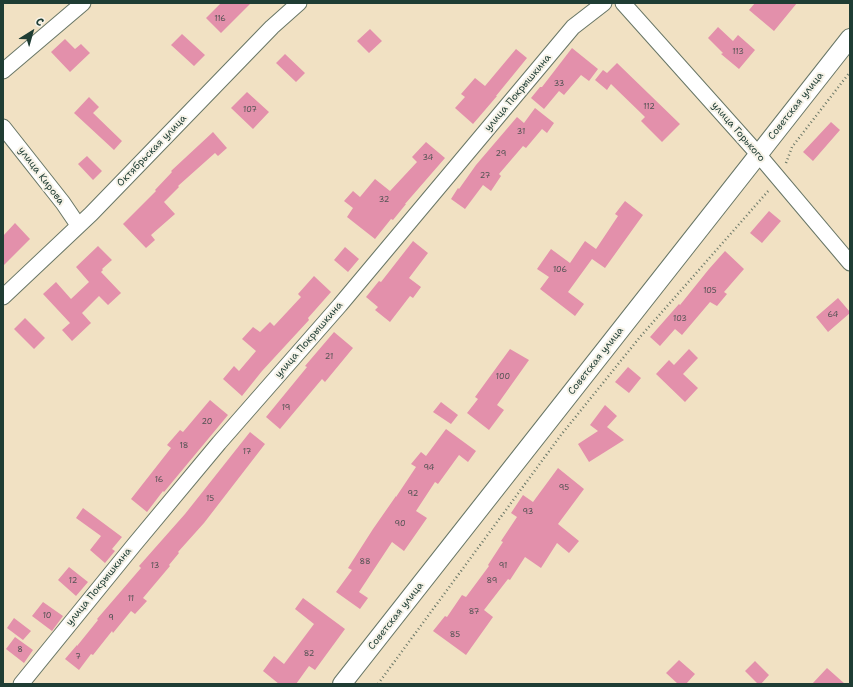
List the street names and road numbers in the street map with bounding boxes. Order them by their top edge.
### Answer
street label: улица Покрышкина [482,52,554,134]
street label: Советская улица [766,70,826,142]
street label: улица Горького [709,100,767,164]
street label: Октябрьская улица [115,113,189,189]
street label: улица Кирова [15,145,67,207]
street label: улица Покрышкина [273,299,345,381]
street label: Советская улица [566,325,626,397]
street label: улица Покрышкина [64,546,134,628]
street label: Советская улица [366,580,426,652]

